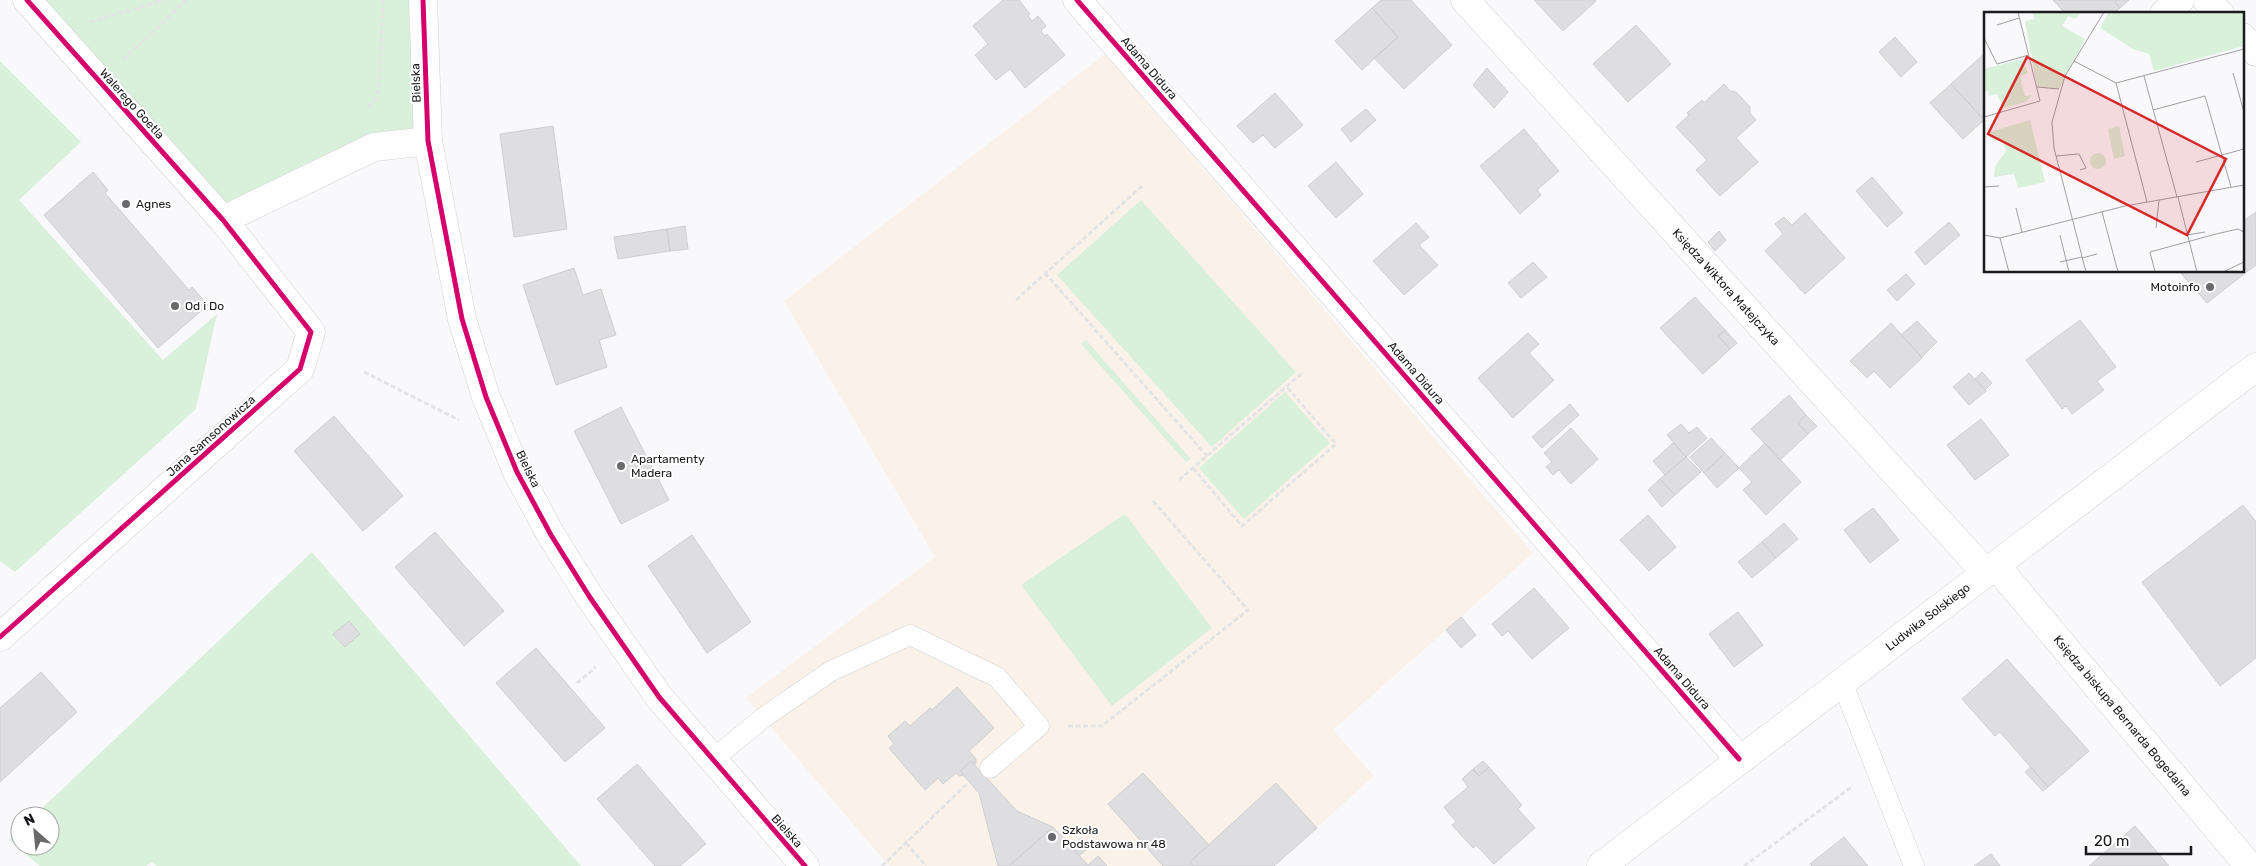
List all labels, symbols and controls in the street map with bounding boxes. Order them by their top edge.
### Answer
inset map [1984,12,2244,272]
street label: Adama Didura [1118,34,1180,102]
street label: Bielska [408,63,424,103]
street label: Walerego Goetla [97,66,167,142]
place label: Agnes [136,197,171,211]
marker: Agnes [120,198,132,210]
street label: Księdza Wiktora Matejczyka [1670,226,1783,348]
place label: Motoinfo [2151,280,2200,294]
marker: Motoinfo [2204,281,2216,293]
place label: Od i Do [185,299,224,313]
marker: Od i Do [169,300,181,312]
street label: Adama Didura [1385,339,1447,407]
street label: Jana Samsonowicza [164,392,258,480]
street label: Bielska [513,448,543,490]
place label: Apartamenty Madera [631,452,705,480]
marker: Apartamenty Madera [615,460,627,472]
street label: Ludwika Solskiego [1883,580,1973,654]
street label: Księdza biskupa Bernarda Bogedaina [2051,633,2194,799]
street label: Adama Didura [1651,644,1713,712]
north arrow [10,806,60,856]
text: N [21,810,38,830]
street label: Bielska [769,812,805,850]
place label: Szkoła Podstawowa nr 48 [1062,823,1166,851]
scale bar [2086,824,2191,856]
marker: Szkoła Podstawowa nr 48 [1046,831,1058,843]
text: 20 m [2094,832,2129,850]

